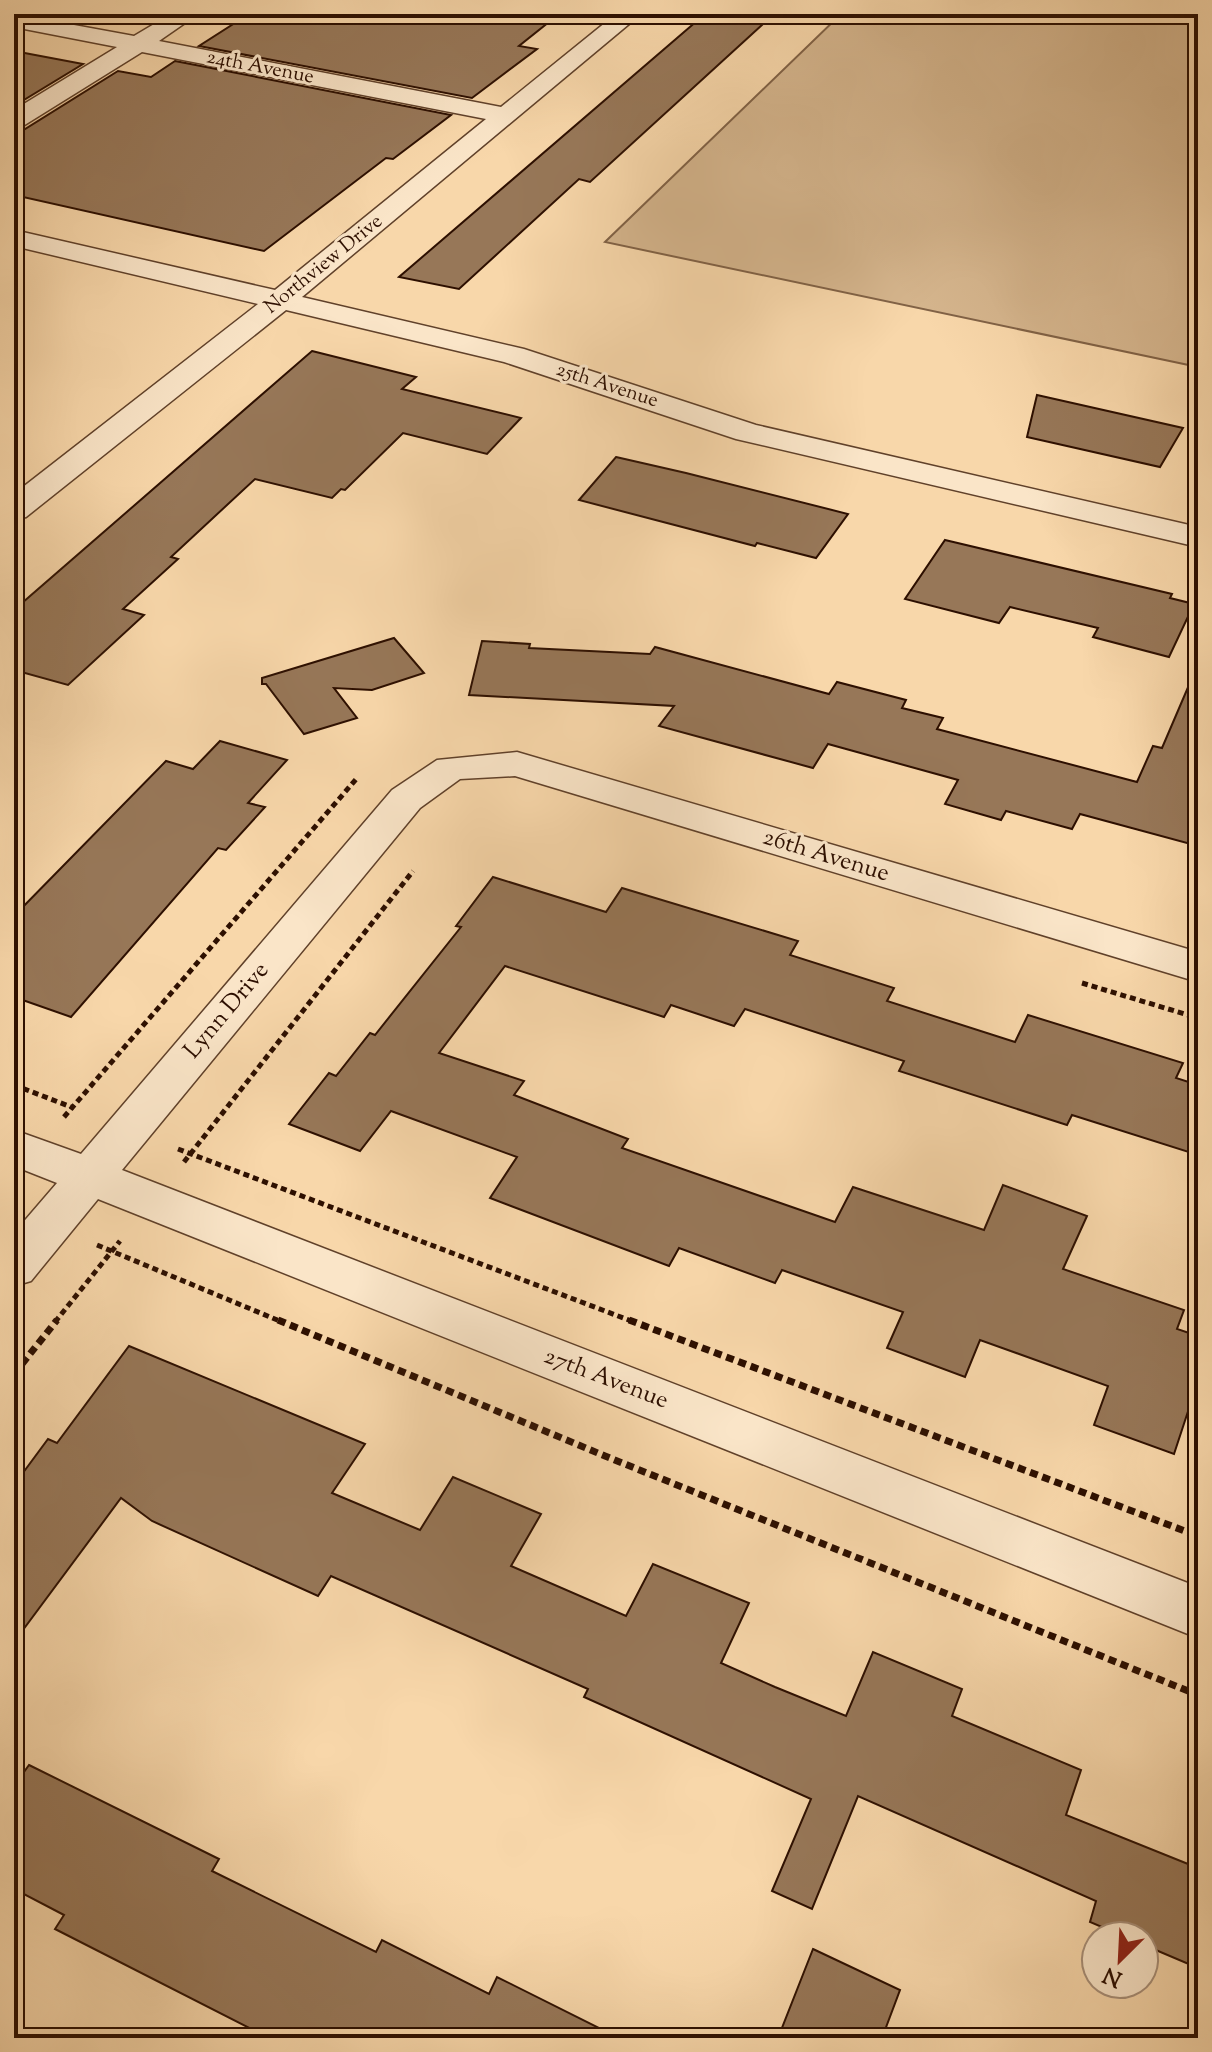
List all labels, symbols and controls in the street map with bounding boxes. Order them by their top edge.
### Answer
street label: 24th Avenue [204,43,316,93]
street label: Northview Drive [259,208,389,322]
street label: 25th Avenue [552,356,662,416]
street label: 26th Avenue [759,821,893,891]
street label: Lynn Drive [176,955,278,1067]
street label: 27th Avenue [539,1340,673,1418]
north arrow [1080,1920,1160,2000]
text: N [1098,1957,1128,1994]

